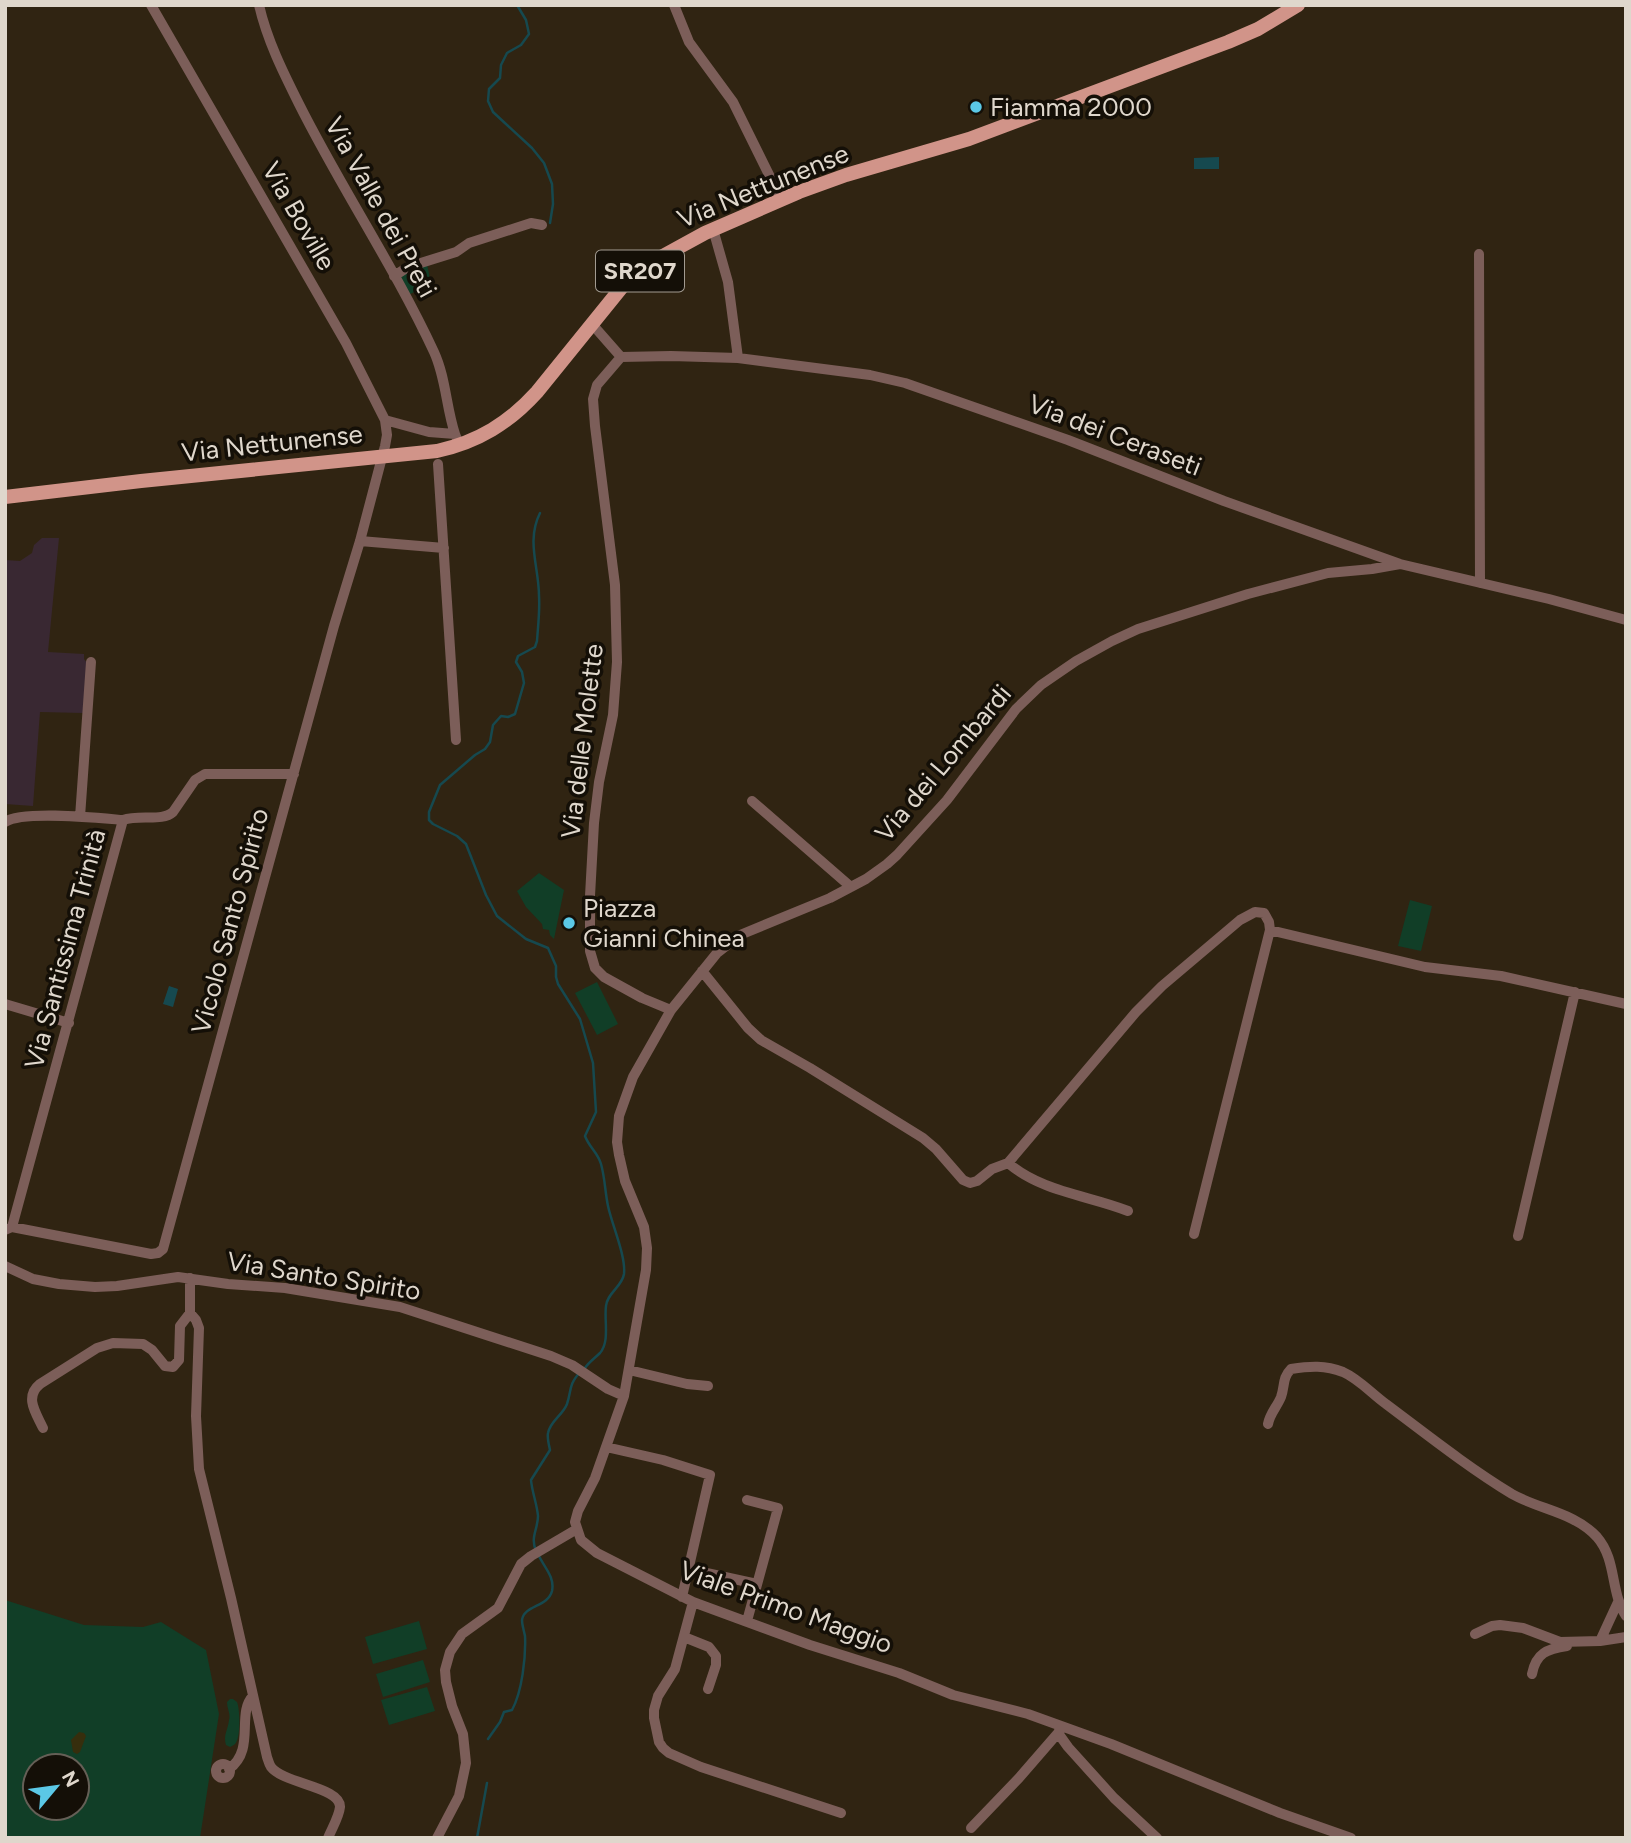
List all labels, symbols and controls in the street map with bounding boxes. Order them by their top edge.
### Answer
place label: Fiamma 2000 [990,91,1152,123]
marker: Fiamma 2000 [968,99,984,115]
street label: Via Valle dei Preti [318,111,444,303]
street label: Via Nettunense [673,137,853,235]
street label: Via Boville [255,156,343,276]
road number: SR207 [596,250,684,292]
street label: Via dei Ceraseti [1024,387,1206,483]
street label: Via Nettunense [180,418,364,468]
street label: Via delle Molette [554,642,610,840]
street label: Via dei Lombardi [868,678,1018,848]
street label: Vicolo Santo Spirito [184,805,276,1037]
street label: Via Santissima Trinità [18,826,112,1072]
place label: Piazza Gianni Chinea [583,892,745,954]
marker: Piazza Gianni Chinea [561,915,577,931]
street label: Via Santo Spirito [225,1245,423,1307]
street label: Viale Primo Maggio [675,1554,897,1660]
north arrow [21,1752,91,1822]
text: N [57,1767,84,1791]

